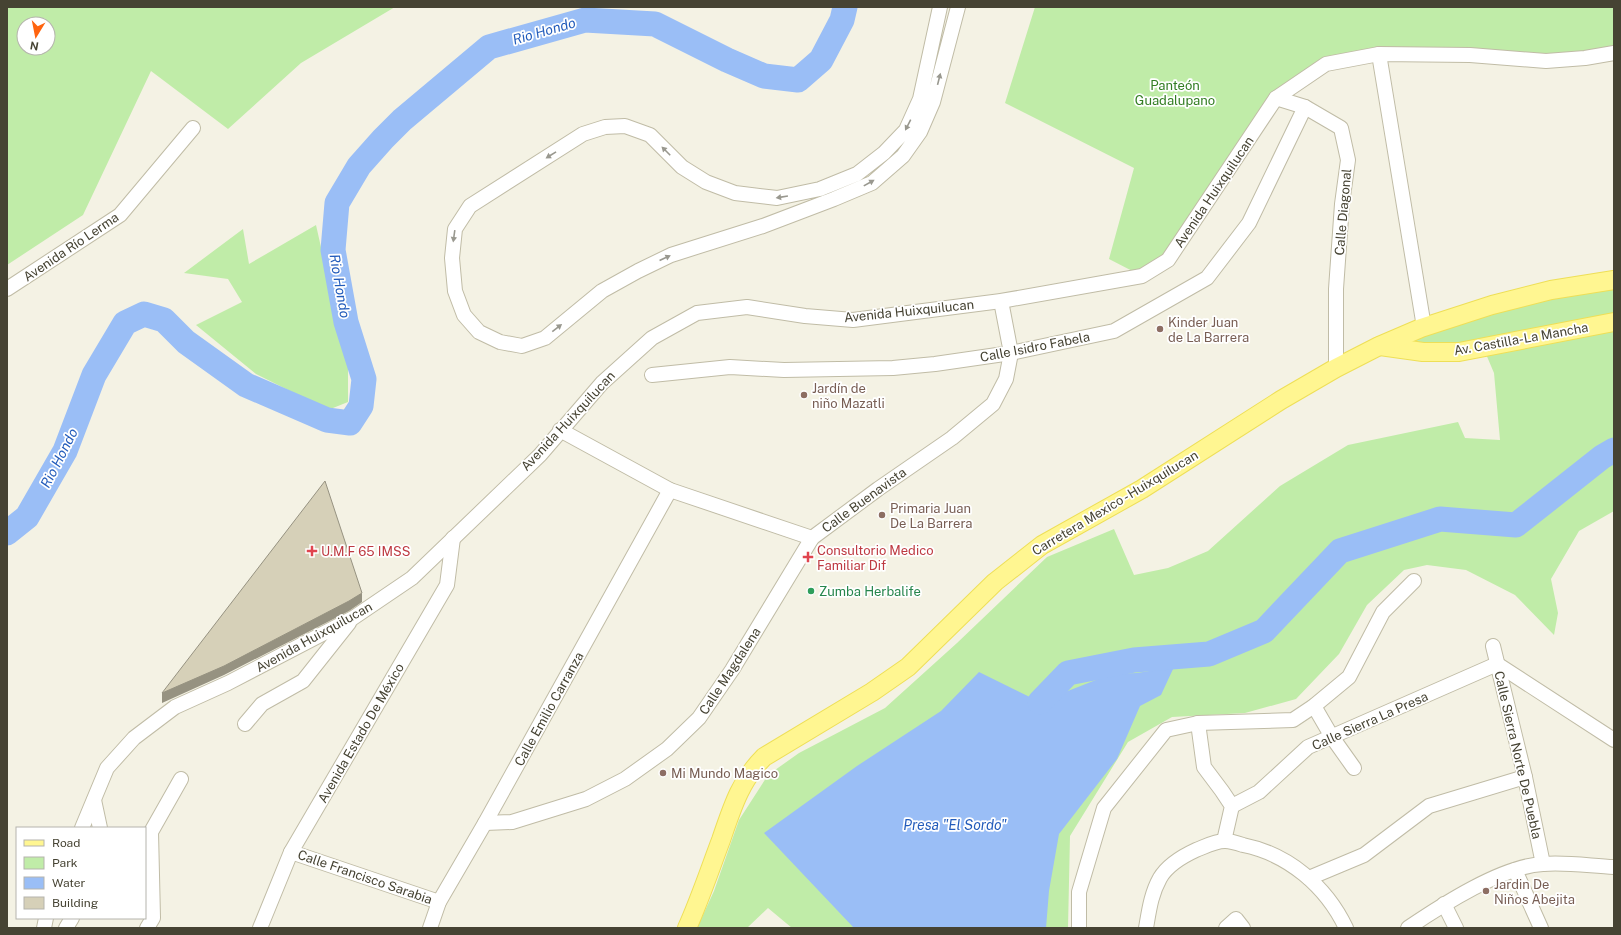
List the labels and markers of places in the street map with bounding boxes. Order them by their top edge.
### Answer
place label: Kinder Juan de La Barrera [1168,315,1249,345]
marker: Kinder Juan de La Barrera [1155,324,1165,334]
place label: Jardín de niño Mazatli [812,381,885,411]
marker: Jardín de niño Mazatli [799,390,809,400]
place label: Primaria Juan De La Barrera [890,501,972,531]
marker: Primaria Juan De La Barrera [877,510,887,520]
place label: Consultorio Medico Familiar Dif [817,543,934,573]
place label: U.M.F 65 IMSS [321,544,411,559]
marker: U.M.F 65 IMSS [306,545,318,557]
marker: Consultorio Medico Familiar Dif [802,551,814,563]
place label: Zumba Herbalife [819,584,921,599]
marker: Zumba Herbalife [806,586,816,596]
place label: Mi Mundo Magico [671,766,778,781]
marker: Mi Mundo Magico [658,768,668,778]
place label: Jardin De Niños Abejita [1494,877,1575,907]
marker: Jardin De Niños Abejita [1481,886,1491,896]

